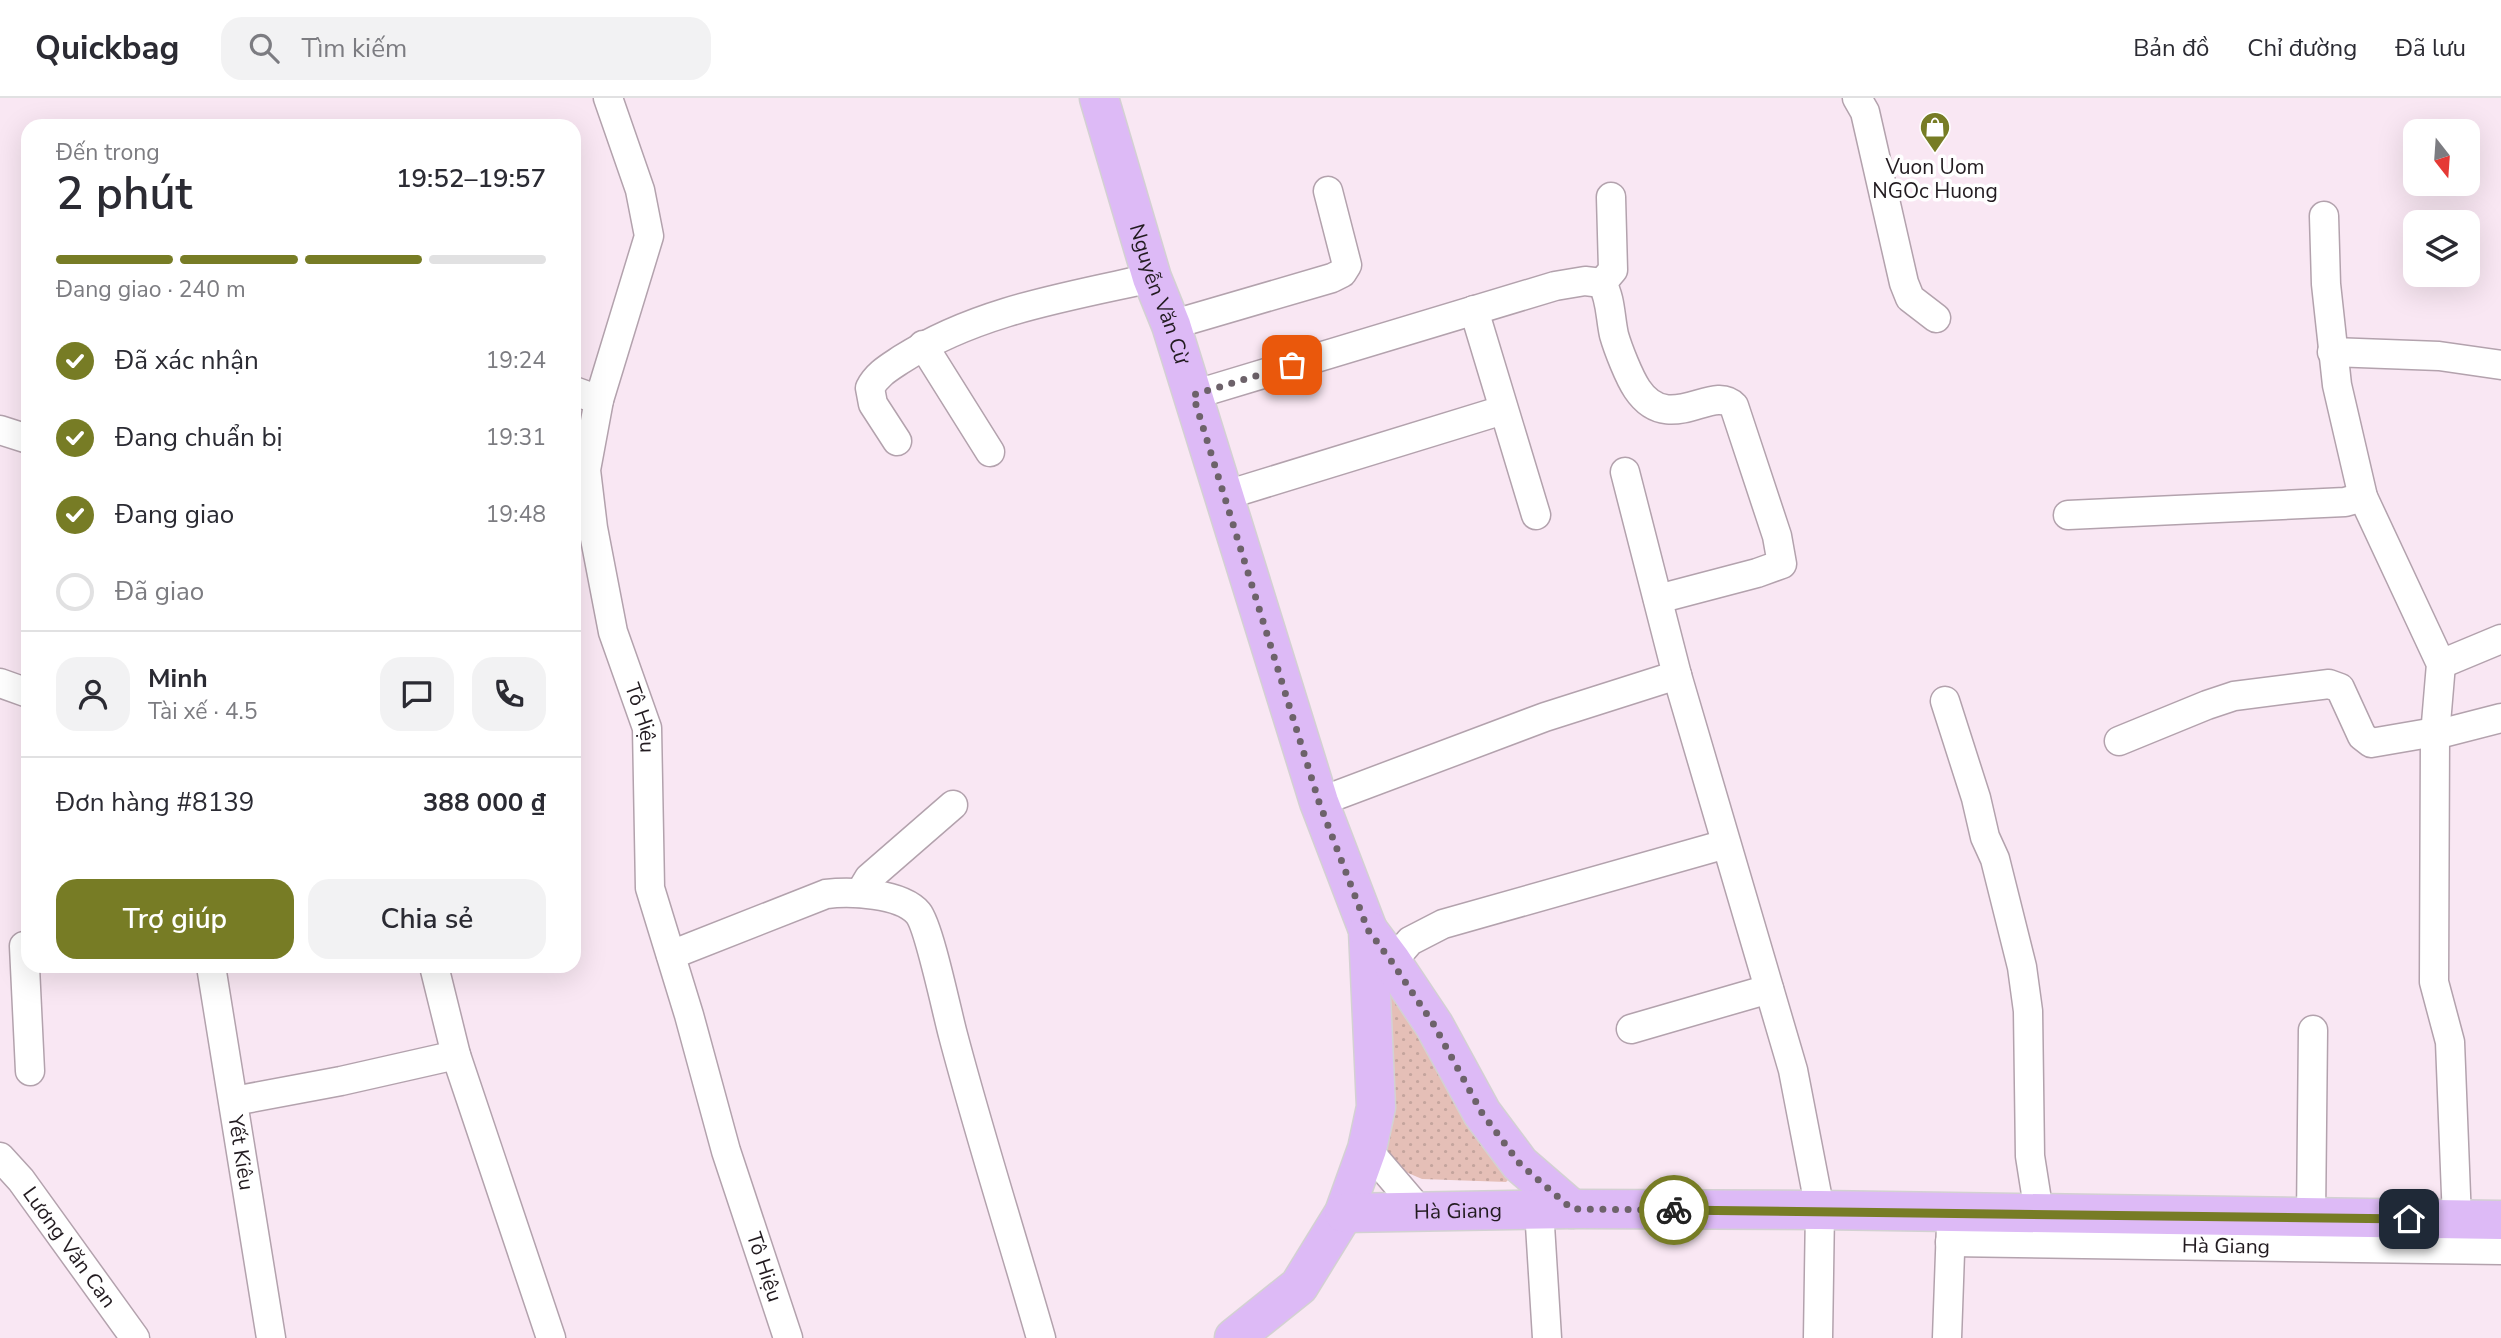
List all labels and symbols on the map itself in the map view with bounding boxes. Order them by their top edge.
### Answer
shop icon: Vuon Uom NGOc Huong [1918,110,1952,154]
north arrow [2403,119,2480,196]
place label: Vuon Uom NGOc Huong [1872,153,1998,205]
street label: Nguyễn Văn Cừ [1123,221,1197,368]
pin [1262,335,1322,395]
street label: Tô Hiệu [618,679,661,753]
street label: Yết Kiêu [221,1112,261,1192]
courier [1639,1175,1709,1245]
street label: Lương Văn Can [16,1181,123,1313]
pin [2379,1189,2439,1249]
street label: Hà Giang [1414,1196,1502,1226]
street label: Tô Hiệu [740,1228,789,1305]
street label: Hà Giang [2182,1231,2270,1261]

